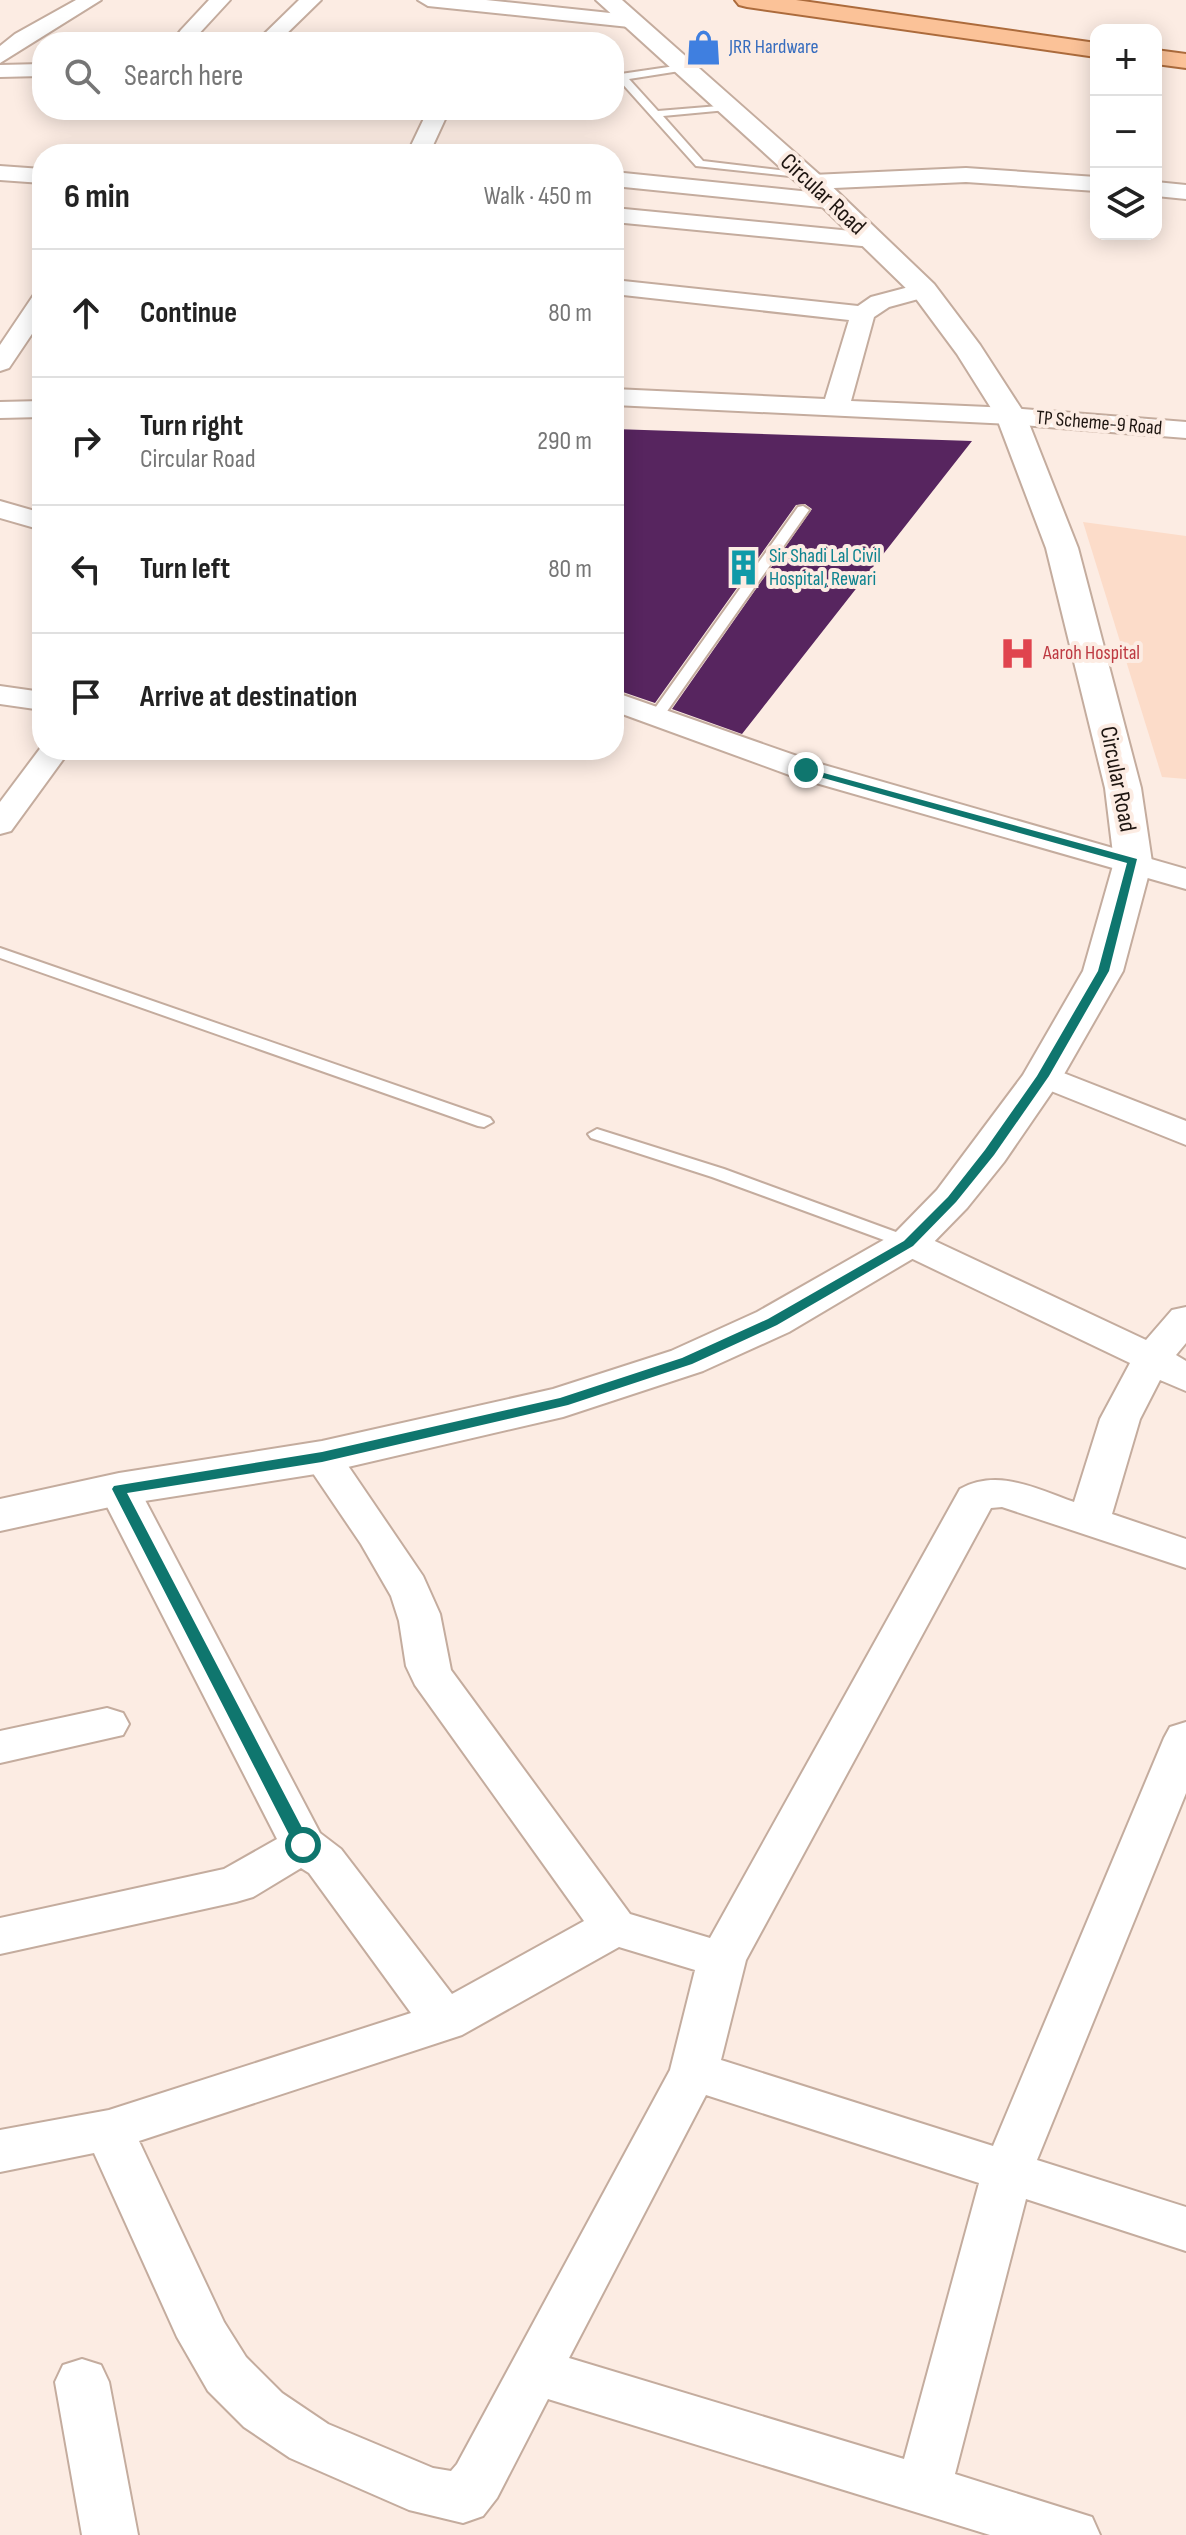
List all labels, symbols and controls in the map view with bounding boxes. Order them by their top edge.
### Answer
map controls [1090,24,1162,240]
button: + [1090,24,1162,96]
shop icon: JRR Hardware [684,28,722,66]
search box [32,32,624,120]
place label: JRR Hardware [728,35,819,59]
icon: search [60,54,104,98]
text: Search here [124,58,243,94]
button: − [1090,96,1162,168]
street label: Circular Road [774,147,872,241]
button: layers [1090,168,1162,240]
text: 6 min [64,176,130,217]
text: Walk · 450 m [484,181,592,212]
icon: ahead [64,291,108,335]
text: Continue [140,295,237,331]
text: 80 m [548,298,592,329]
street label: TP Scheme-9 Road [1035,406,1163,440]
text: Turn right [140,408,243,444]
icon: right [64,419,108,463]
text: 290 m [537,426,592,457]
text: Circular Road [140,444,256,475]
place label: Sir Shadi Lal Civil Hospital, Rewari [769,544,881,591]
icon: left [64,547,108,591]
building icon: Sir Shadi Lal Civil Hospital, Rewari [724,548,762,586]
text: Turn left [140,551,230,587]
text: 80 m [548,554,592,585]
hospital icon: Aaroh Hospital [998,634,1036,672]
place label: Aaroh Hospital [1042,641,1140,665]
icon: arrive [64,675,108,719]
text: Arrive at destination [140,679,357,715]
street label: Circular Road [1094,724,1142,834]
route end [788,752,824,788]
route start [285,1827,321,1863]

